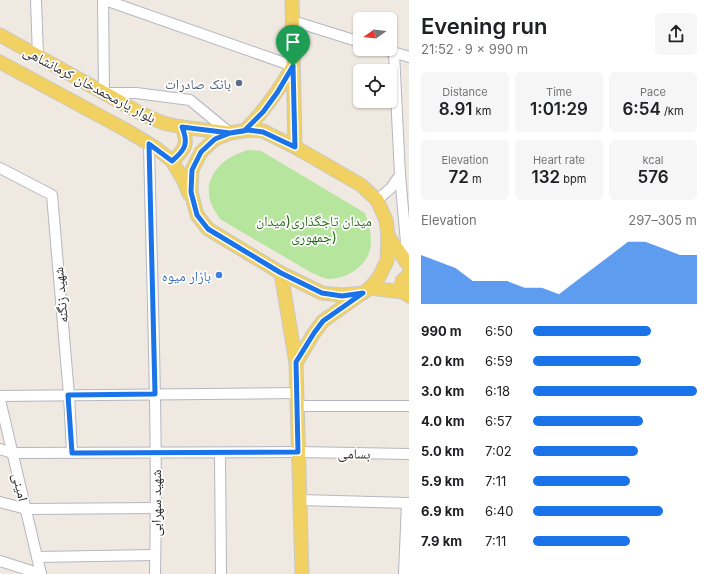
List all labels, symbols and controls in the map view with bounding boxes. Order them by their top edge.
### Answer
north arrow [353,12,397,56]
map controls [353,12,397,108]
text: Evening run [421,13,547,39]
button: share [655,13,697,55]
pin [276,25,310,66]
icon: arrive [282,31,304,53]
text: 21:52 · 9 × 990 m [421,41,528,57]
street label: بلوار یارمحمدخان کرمانشاهی [20,42,159,127]
button: locate [353,64,397,108]
place label: بانک صادرات [165,75,231,93]
marker: بانک صادرات [234,78,244,88]
text: Distance [442,85,488,99]
text: Time [546,85,572,99]
text: Pace [640,85,666,99]
text: 8.91 [439,99,473,119]
text: 1:01:29 [530,99,588,119]
text: 6:54 [622,99,661,119]
text: km [473,104,491,118]
text: /km [661,104,684,118]
text: Elevation [441,153,489,167]
text: Heart rate [533,153,585,167]
text: kcal [642,153,664,167]
text: 72 [448,167,469,187]
text: 132 [532,167,560,187]
text: 576 [637,167,669,187]
text: m [469,172,482,186]
text: bpm [560,172,586,186]
park label: میدان تاجگذاری(میدان جمهوری) [256,212,372,246]
text: Elevation [421,212,477,228]
text: 297–305 m [628,212,697,228]
street label: شهید زنگنه [49,266,72,324]
place label: بازار میوه [162,267,211,285]
marker: بازار میوه [214,270,224,280]
text: 990 m [421,323,462,339]
text: 6:50 [485,323,513,339]
text: 2.0 km [421,353,464,369]
text: 6:59 [485,353,513,369]
text: 3.0 km [421,383,464,399]
text: 6:18 [485,383,510,399]
text: 4.0 km [421,413,465,429]
text: 6:57 [485,413,512,429]
text: 5.0 km [421,443,464,459]
text: 7:02 [485,443,512,459]
street label: بسامی [337,444,371,463]
street label: شهید سهرابی [147,469,165,537]
street label: امینی [9,471,32,503]
text: 5.9 km [421,473,464,489]
text: 7:11 [485,473,506,489]
text: 6.9 km [421,503,464,519]
text: 6:40 [485,503,513,519]
text: 7.9 km [421,533,462,549]
text: 7:11 [485,533,506,549]

